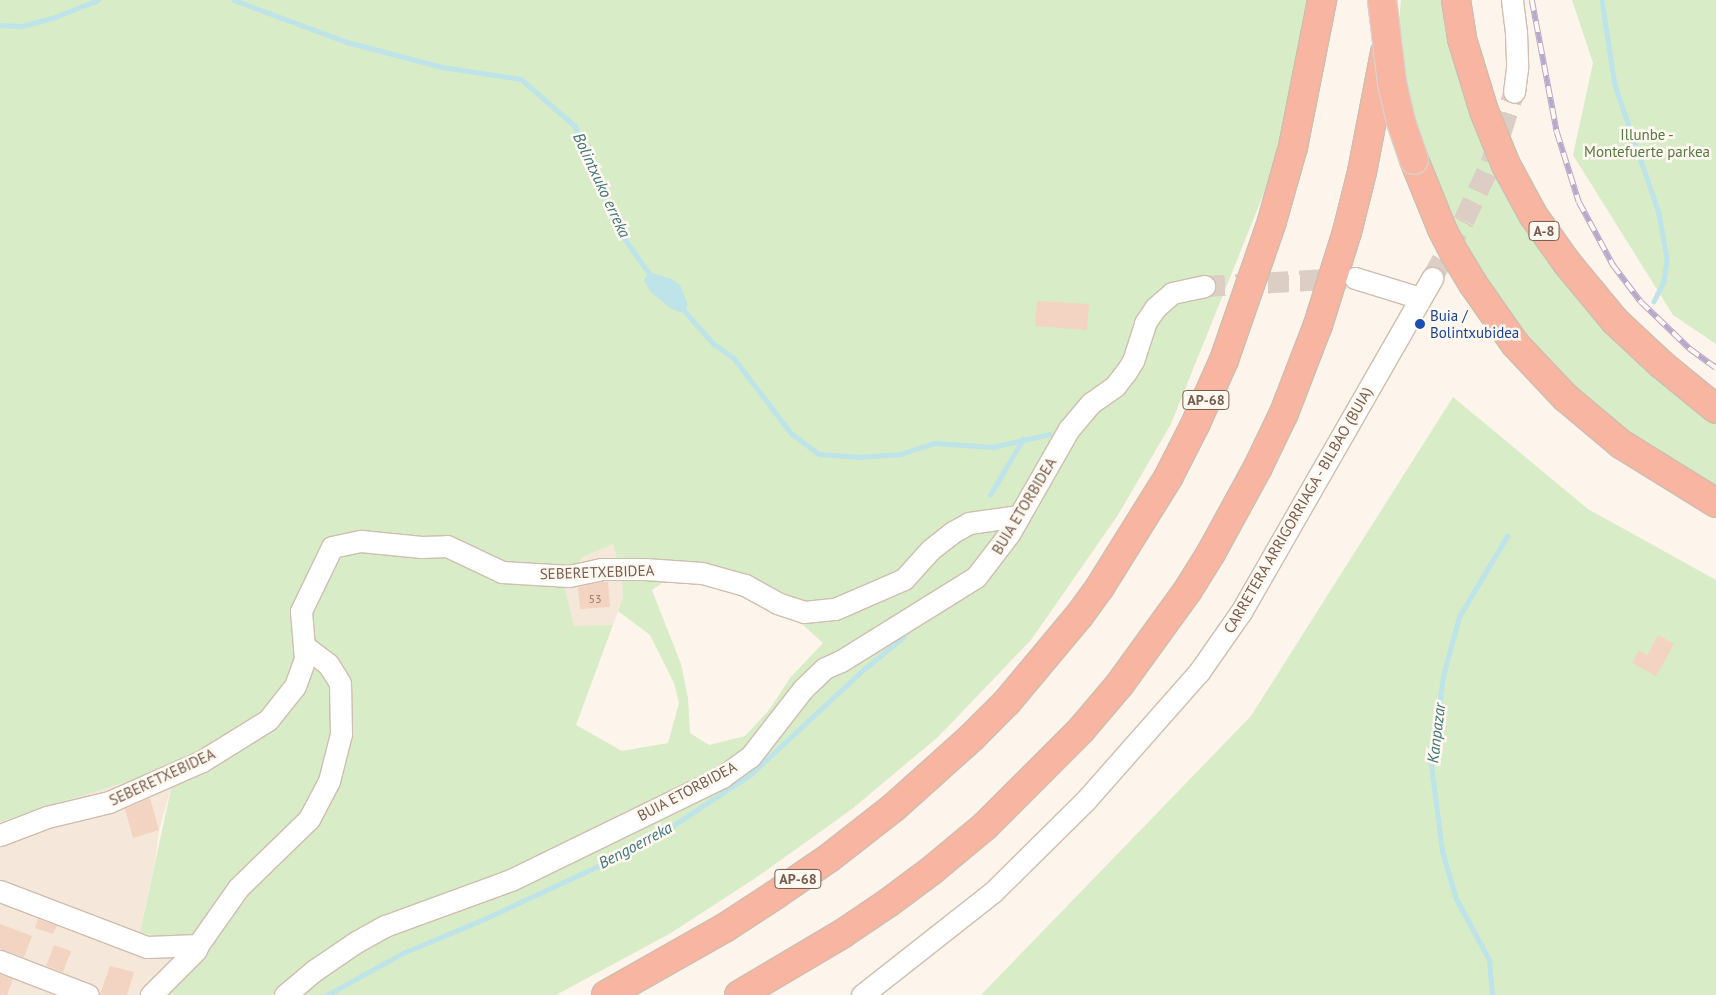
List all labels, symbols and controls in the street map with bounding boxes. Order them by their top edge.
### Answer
park label: Illunbe - Montefuerte parkea [1584,125,1710,160]
water label: Bolintxuko erreka [569,129,635,241]
road number: A-8 [1528,220,1560,242]
place label: Buia / Bolintxubidea [1430,306,1519,341]
marker: Buia / Bolintxubidea [1414,318,1426,330]
street label: CARRETERA ARRIGORRIAGA - BILBAO (BUIA) [1219,382,1377,638]
road number: AP-68 [1182,388,1230,412]
street label: BUIA ETORBIDEA [988,454,1060,558]
street label: SEBERETXEBIDEA [539,561,655,583]
house number: 53 [588,592,602,606]
water label: Kanpazar [1423,702,1449,764]
street label: SEBERETXEBIDEA [106,745,218,809]
street label: BUIA ETORBIDEA [634,757,740,825]
water label: Bengoerreka [595,818,675,872]
road number: AP-68 [774,868,822,891]

